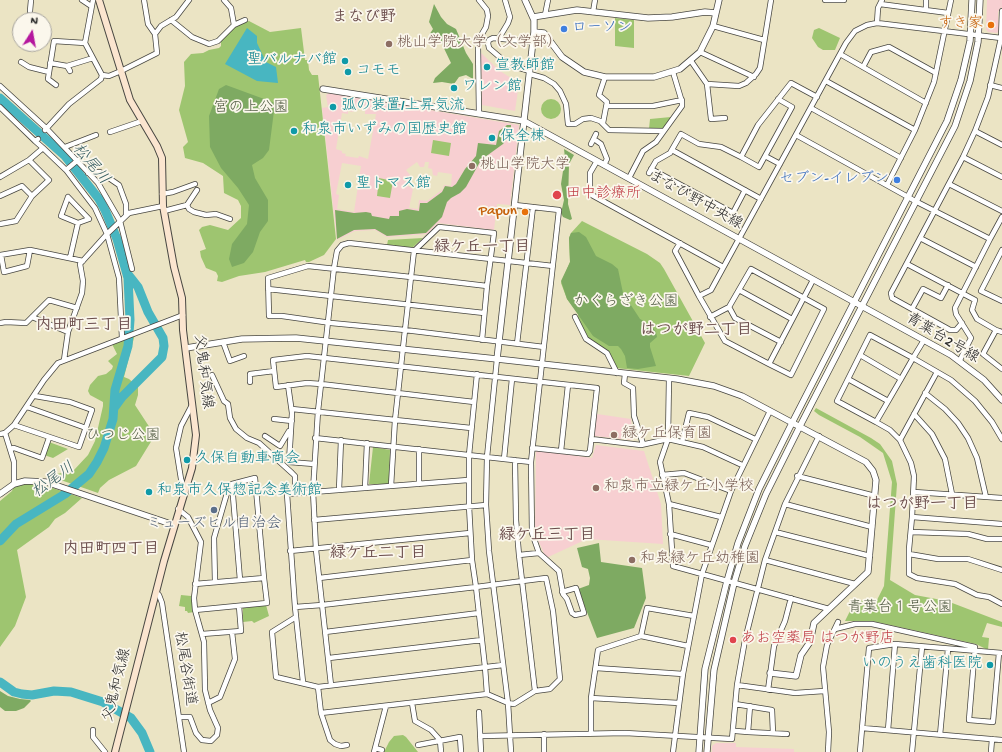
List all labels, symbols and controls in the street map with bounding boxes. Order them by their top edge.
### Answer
district label: まなび野 [332,9,396,29]
north arrow [12,12,52,52]
text: N [29,15,39,28]
place label: すき家 [938,16,983,34]
place label: ローソン [572,20,632,38]
marker: すき家 [986,20,996,30]
marker: ローソン [559,24,569,34]
place label: 桃山学院大学（文学部） [397,35,562,53]
marker: 桃山学院大学（文学部） [384,39,394,49]
place label: 聖バルナバ館 [247,52,337,70]
marker: 聖バルナバ館 [340,56,350,66]
place label: 宣教師館 [495,58,555,76]
marker: 宣教師館 [482,62,492,72]
place label: コモモ [356,63,401,81]
marker: コモモ [343,67,353,77]
place label: ワレン館 [462,79,522,97]
marker: ワレン館 [449,83,459,93]
place label: 弧の装置/上昇気流 [341,98,465,116]
park label: 宮の上公園 [214,100,288,118]
marker: 弧の装置/上昇気流 [328,102,338,112]
place label: 和泉市いずみの国歴史館 [302,122,467,140]
marker: 和泉市いずみの国歴史館 [289,126,299,136]
place label: 保全棟 [500,129,545,147]
marker: 保全棟 [487,133,497,143]
water label: 松尾川 [67,140,113,190]
place label: 桃山学院大学 [480,157,570,175]
marker: 桃山学院大学 [467,161,477,171]
street label: まなび野中央線 [645,168,745,234]
place label: セブン-イレブン [779,171,889,189]
marker: セブン-イレブン [892,175,902,185]
place label: 聖トマス館 [356,176,431,194]
marker: 聖トマス館 [343,180,353,190]
place label: 田中診療所 [566,186,641,204]
marker: 田中診療所 [551,189,563,201]
place label: Papun [479,203,517,221]
marker: Papun [520,207,530,217]
district label: 緑ケ丘一丁目 [434,239,530,259]
park label: かぐらざき公園 [574,294,678,312]
street label: 青葉台2号線 [902,310,982,368]
district label: 内田町三丁目 [36,317,132,337]
district label: はつが野二丁目 [640,322,752,342]
street label: 父鬼和気線 [188,334,216,410]
place label: 緑ケ丘保育園 [622,426,712,444]
park label: ひつじ公園 [86,428,160,446]
marker: 緑ケ丘保育園 [609,430,619,440]
place label: 久保自動車商会 [195,451,300,469]
marker: 久保自動車商会 [182,455,192,465]
water label: 松尾川 [29,459,79,503]
place label: 和泉市立緑ケ丘小学校 [604,479,754,497]
place label: 和泉市久保惣記念美術館 [157,483,322,501]
marker: 和泉市立緑ケ丘小学校 [591,483,601,493]
marker: 和泉市久保惣記念美術館 [144,487,154,497]
district label: はつが野一丁目 [866,496,978,516]
marker: ミューズヒル自治会 [209,505,219,515]
place label: ミューズヒル自治会 [147,516,281,534]
district label: 緑ケ丘三丁目 [499,527,595,547]
district label: 内田町四丁目 [63,541,159,561]
district label: 緑ケ丘二丁目 [330,545,426,565]
place label: 和泉緑ケ丘幼稚園 [640,551,760,569]
marker: 和泉緑ケ丘幼稚園 [627,555,637,565]
park label: 青葉台１号公園 [848,600,952,618]
street label: 松尾谷街道 [169,631,199,707]
place label: あお空薬局 はつが野店 [741,631,895,649]
marker: あお空薬局 はつが野店 [728,635,738,645]
street label: 父鬼和気線 [100,646,136,724]
place label: いのうえ歯科医院 [862,656,982,674]
marker: いのうえ歯科医院 [985,660,995,670]

